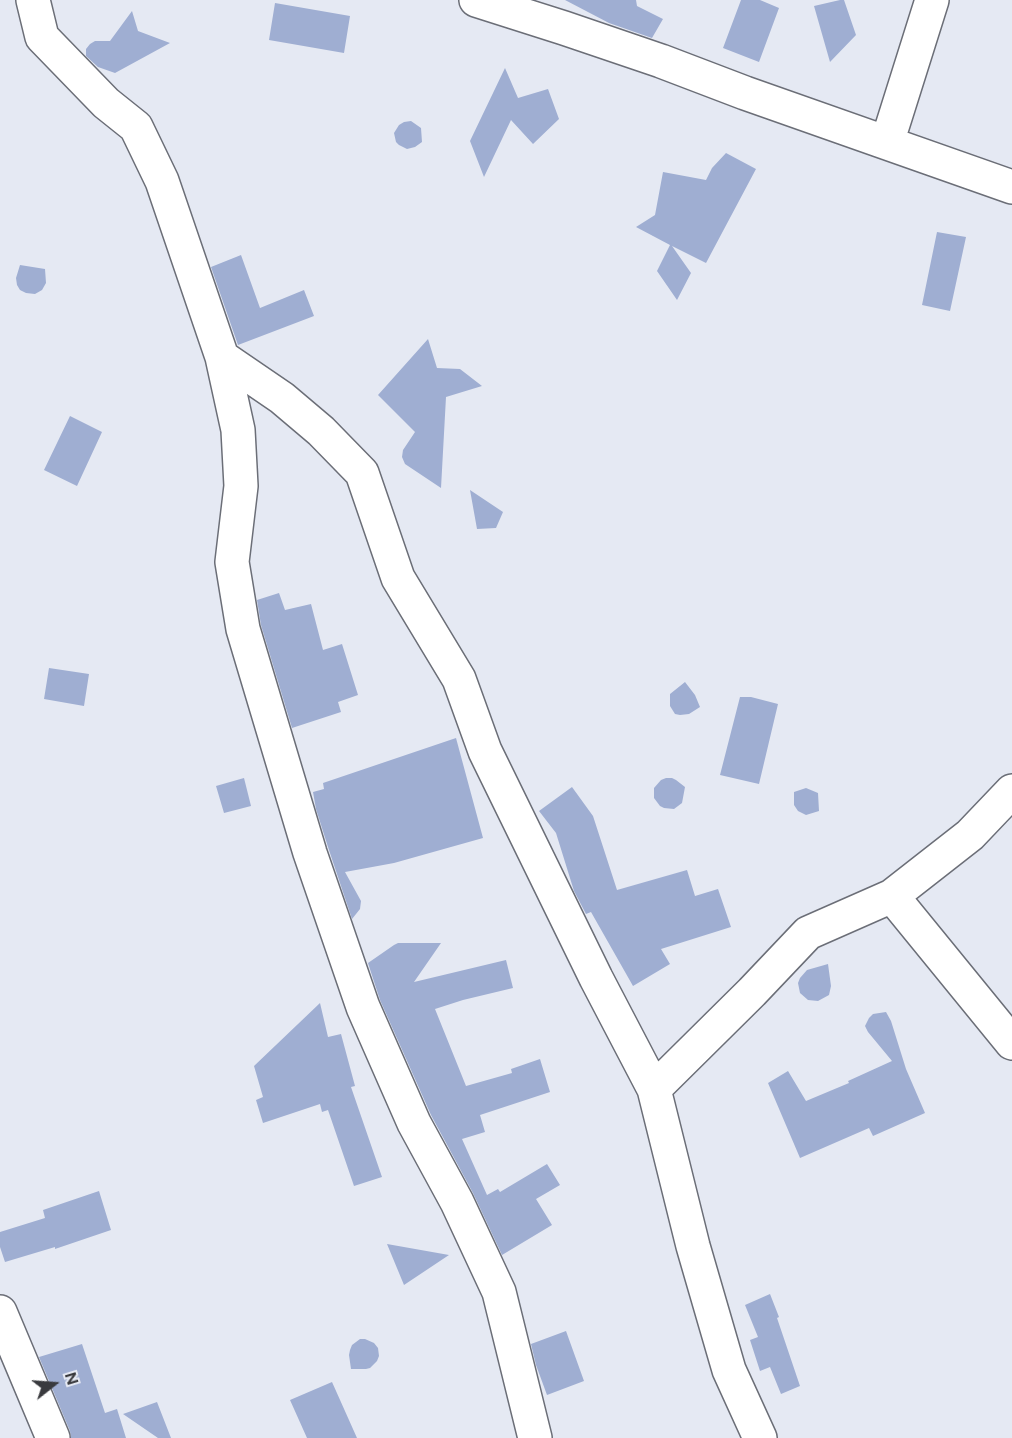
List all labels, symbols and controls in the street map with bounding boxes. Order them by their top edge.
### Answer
north arrow [24,1354,84,1414]
text: N [61,1370,83,1387]

